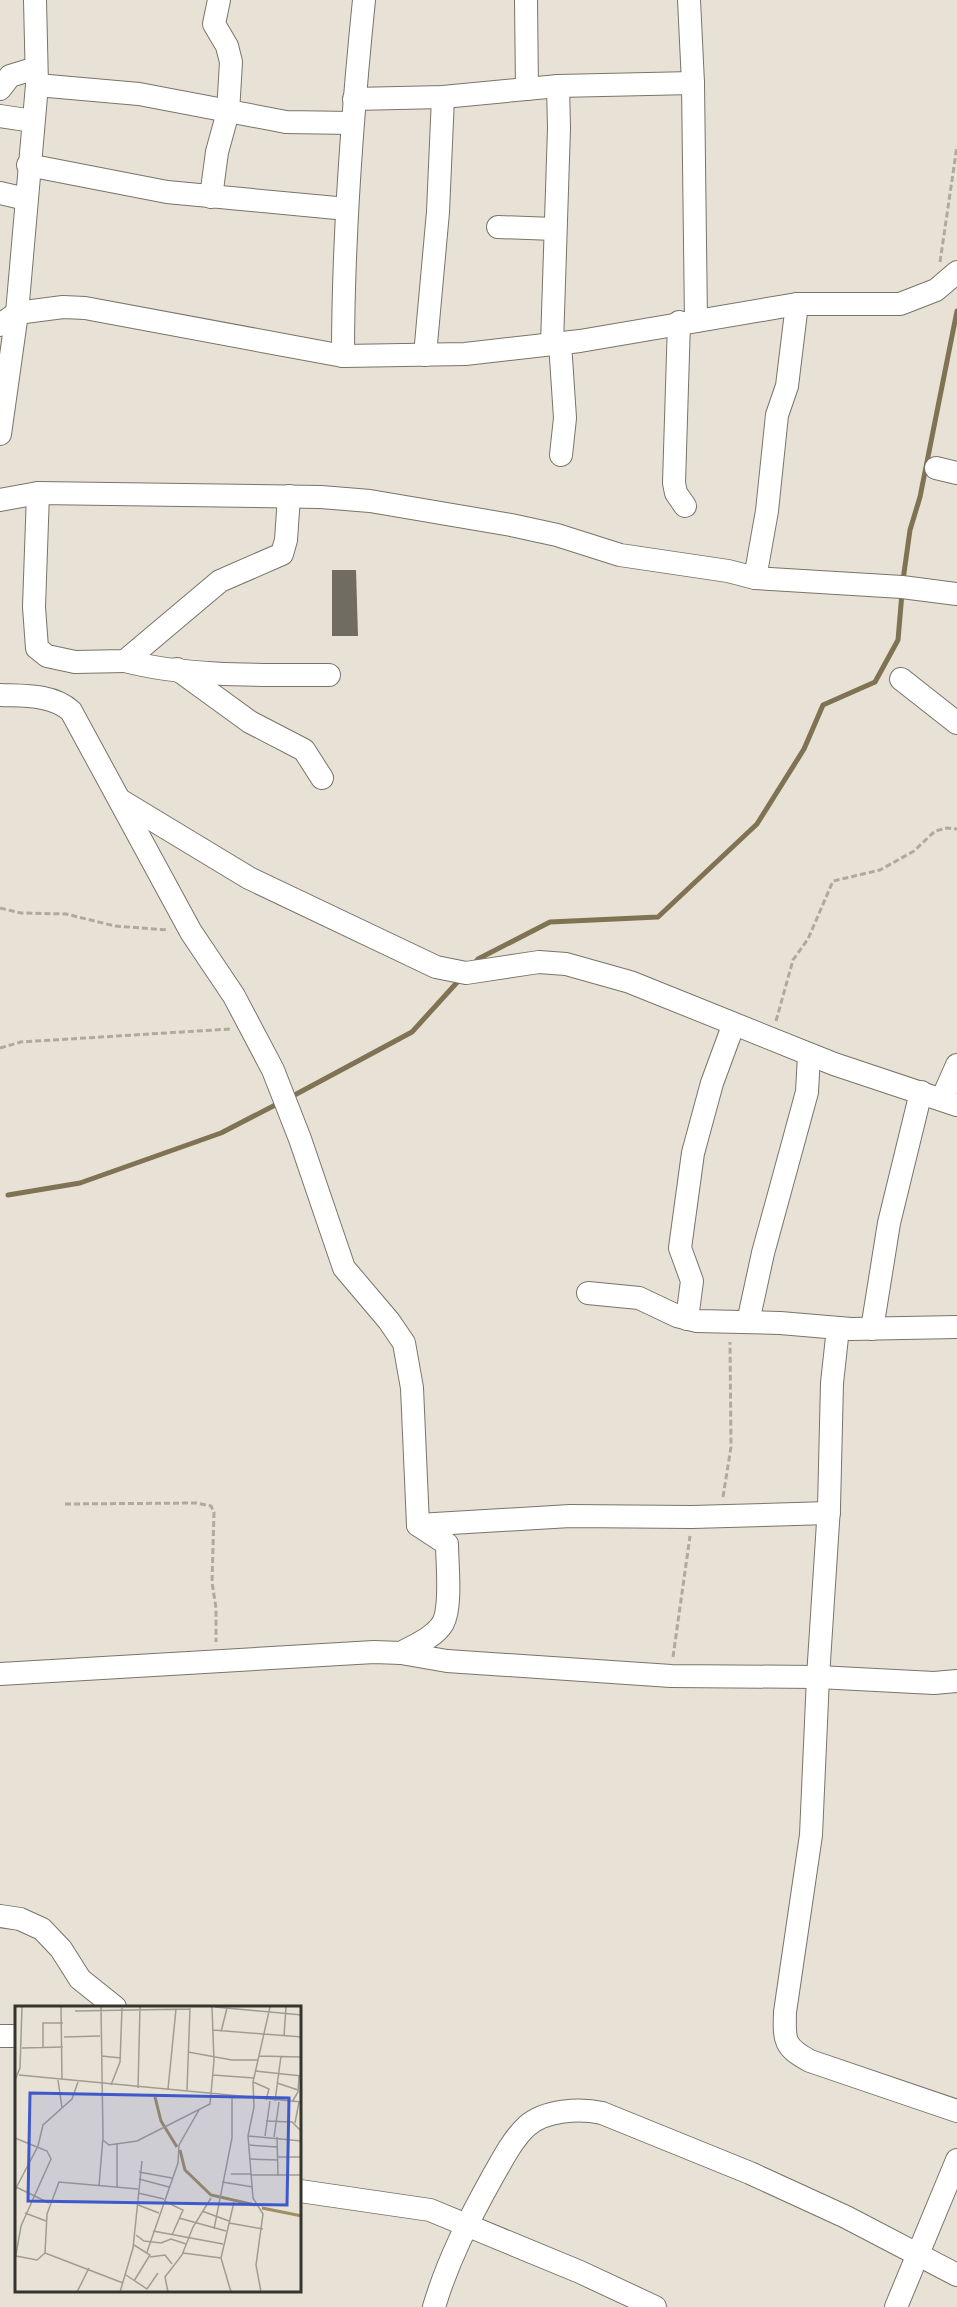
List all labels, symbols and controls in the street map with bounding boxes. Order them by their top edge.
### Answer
inset map [15,2006,302,2292]

